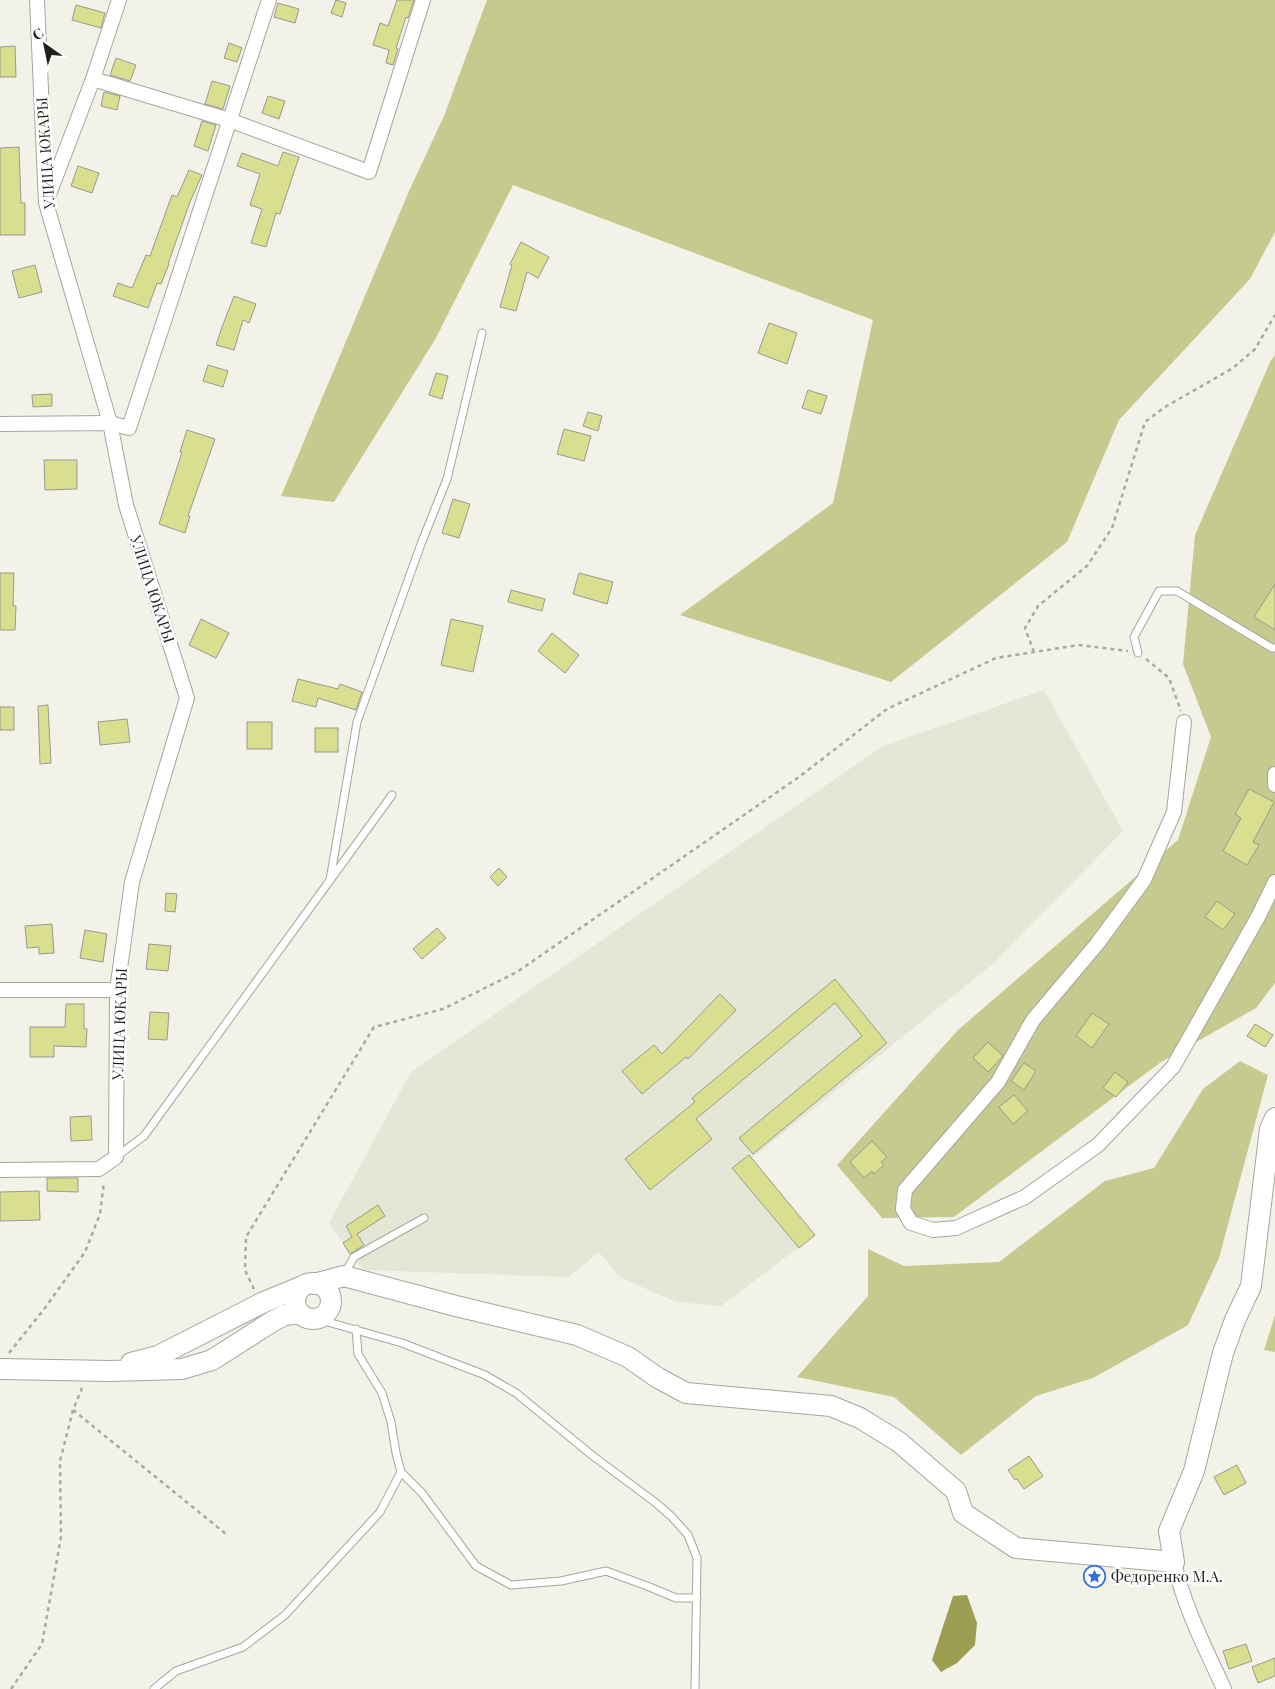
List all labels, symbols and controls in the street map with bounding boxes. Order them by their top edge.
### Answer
north arrow [20,20,70,70]
text: С [28,23,47,44]
street label: УЛИЦА ЮКАРЫ [31,96,59,211]
street label: УЛИЦА ЮКАРЫ [126,532,180,645]
street label: УЛИЦА ЮКАРЫ [107,968,131,1081]
place icon: Федоренко М.А. [1083,1564,1107,1588]
place label: Федоренко М.А. [1111,1566,1223,1586]

